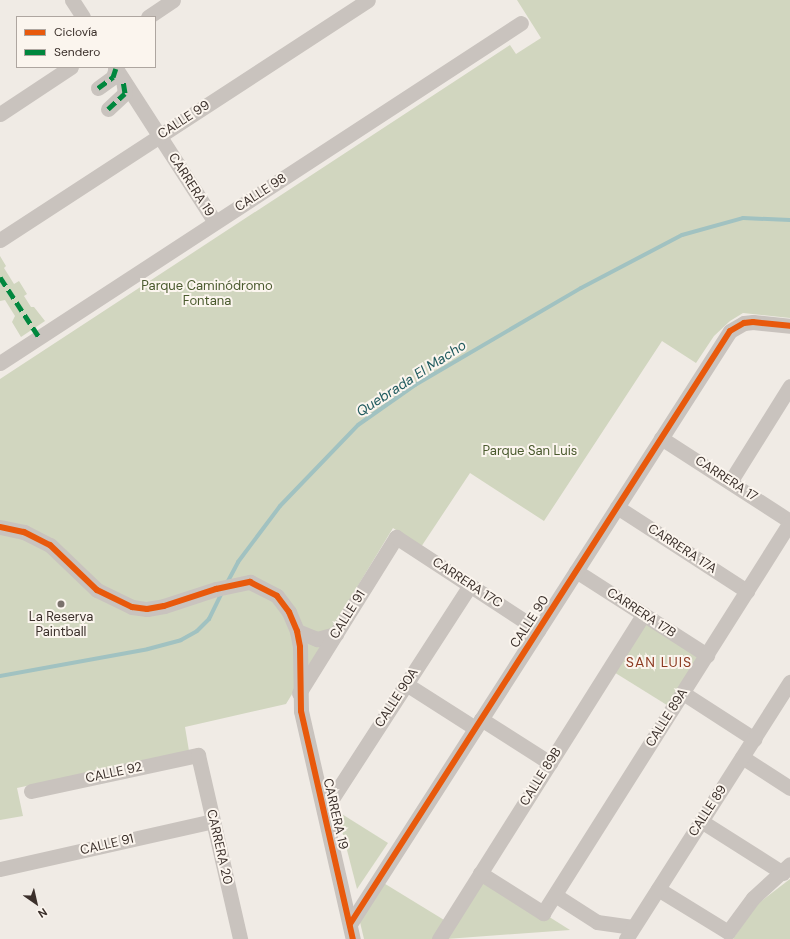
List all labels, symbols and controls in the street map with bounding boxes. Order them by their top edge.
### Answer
legend [16,16,156,68]
text: Ciclovía [54,24,97,40]
text: Sendero [54,44,100,60]
street label: CALLE 99 [155,98,213,142]
street label: CARRERA 19 [165,150,217,220]
street label: CALLE 98 [232,171,290,215]
park label: Parque Caminódromo Fontana [141,279,273,310]
water label: Quebrada El Macho [353,336,469,420]
park label: Parque San Luis [483,443,577,459]
street label: CARRERA 17 [692,453,760,505]
street label: CARRERA 17A [645,521,719,577]
street label: CARRERA 17C [429,555,505,611]
street label: CARRERA 17B [604,585,678,641]
street label: CALLE 91 [327,588,369,642]
street label: CALLE 90 [507,593,553,651]
marker: La Reserva Paintball [56,599,66,609]
place label: La Reserva Paintball [29,610,93,641]
district label: SAN LUIS [626,654,692,670]
street label: CALLE 90A [372,665,422,731]
street label: CALLE 89A [643,686,691,750]
street label: CALLE 89B [517,745,565,809]
street label: CALLE 92 [84,759,144,787]
street label: CARRERA 19 [319,777,351,851]
street label: CALLE 89 [686,782,730,840]
street label: CARRERA 20 [203,808,235,886]
street label: CALLE 91 [79,831,135,859]
north arrow [16,883,56,923]
text: N [35,905,50,921]

